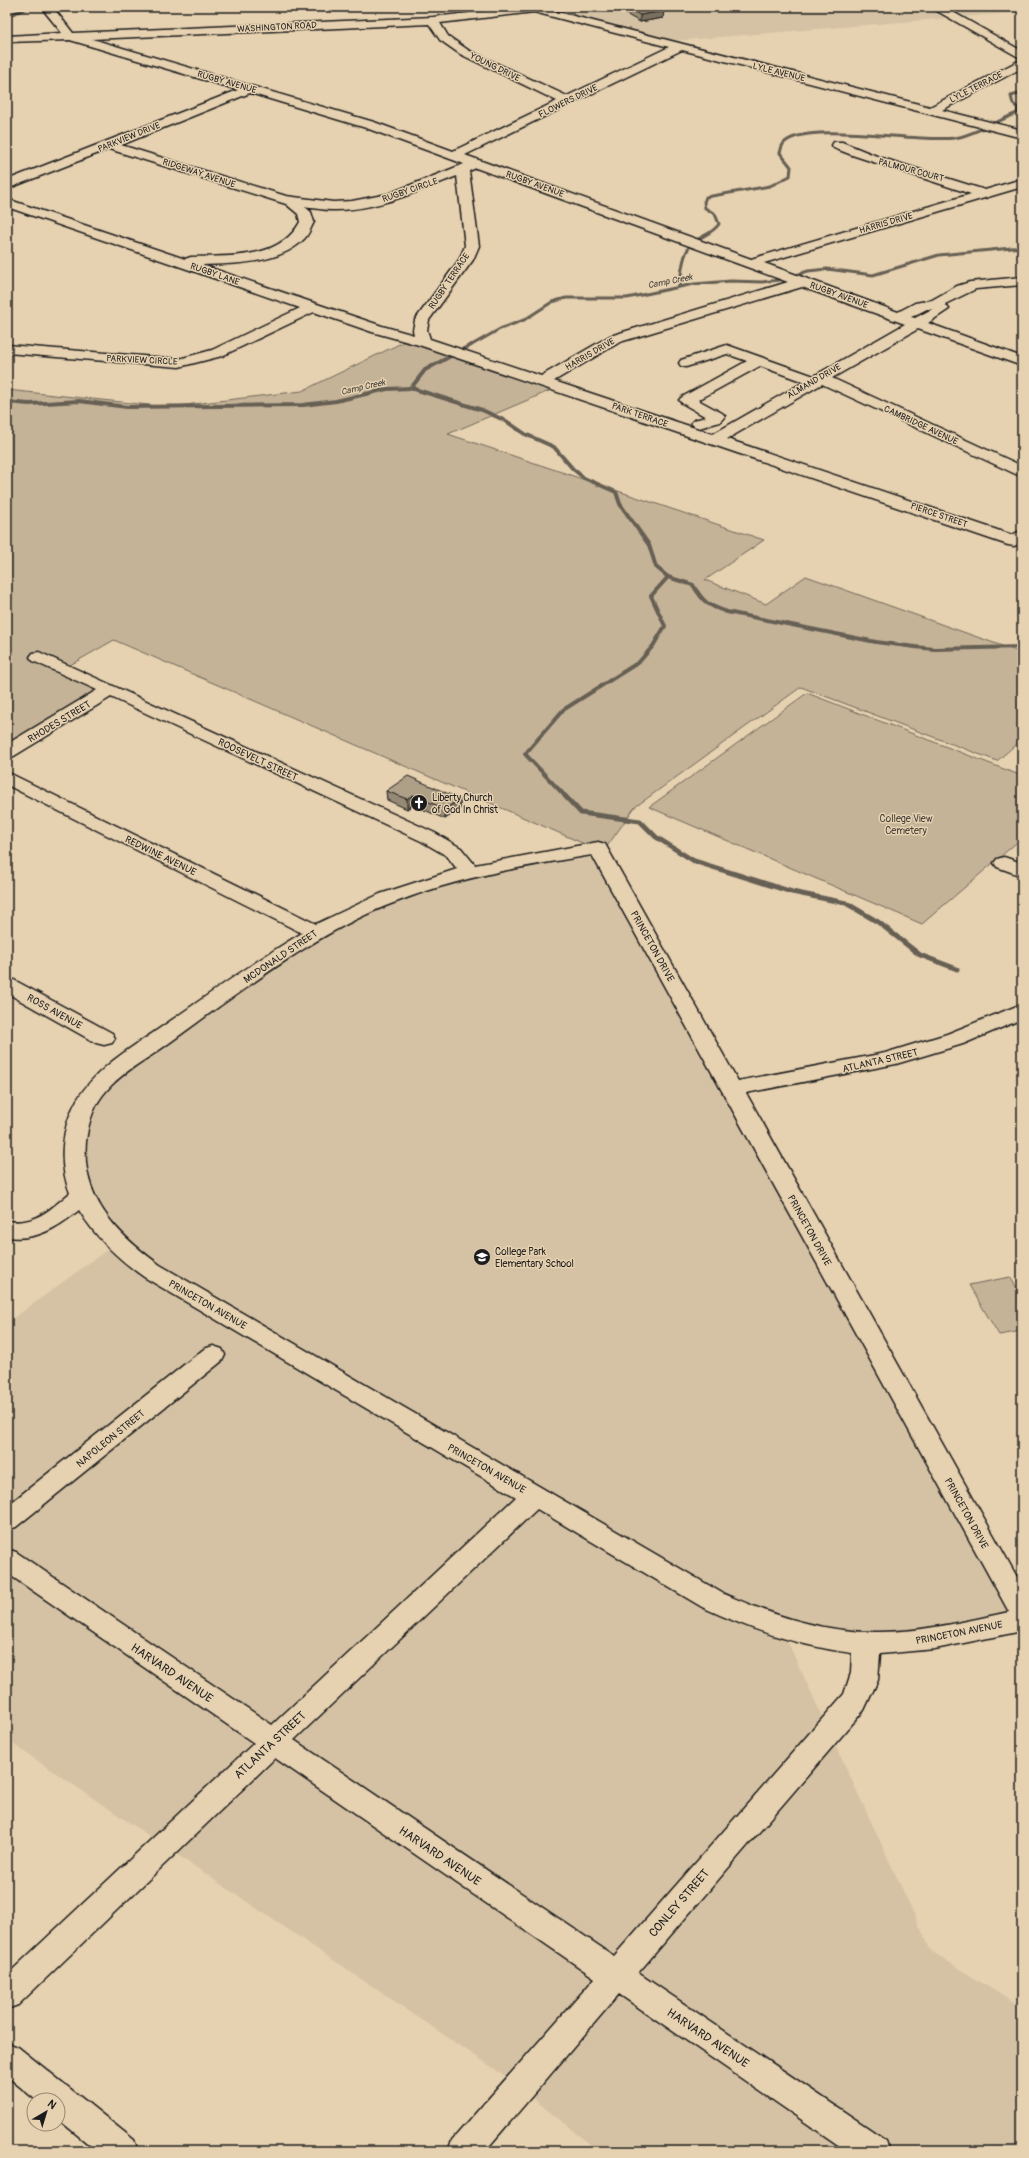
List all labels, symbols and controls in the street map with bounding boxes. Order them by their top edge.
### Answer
street label: WASHINGTON ROAD [237,20,317,35]
street label: YOUNG DRIVE [467,50,522,84]
street label: LYLE AVENUE [752,61,807,84]
street label: RUGBY AVENUE [196,69,258,96]
street label: LYLE TERRACE [948,69,1005,106]
street label: FLOWERS DRIVE [537,82,600,121]
street label: PARKVIEW DRIVE [96,120,162,155]
street label: PALMOUR COURT [877,156,945,185]
street label: RIDGEWAY AVENUE [161,157,237,191]
street label: RUGBY AVENUE [504,169,566,200]
street label: RUGBY CIRCLE [381,176,440,205]
street label: HARRIS DRIVE [858,211,914,236]
street label: RUGBY TERRACE [427,251,472,312]
street label: RUGBY LANE [189,261,241,288]
water label: Camp Creek [647,272,695,291]
street label: RUGBY AVENUE [808,280,870,311]
street label: HARRIS DRIVE [564,336,617,373]
street label: PARKVIEW CIRCLE [106,353,178,368]
street label: ALMAND DRIVE [785,361,843,401]
water label: Camp Creek [340,377,388,398]
street label: PARK TERRACE [610,401,670,430]
street label: CAMBRIDGE AVENUE [882,403,960,448]
street label: PIERCE STREET [909,501,969,530]
street label: RHODES STREET [26,698,93,745]
street label: ROOSEVELT STREET [216,736,300,784]
place label: Liberty Church of God In Christ [432,792,499,816]
church icon: Liberty Church of God In Christ [409,793,429,813]
park label: College View Cemetery [880,813,933,837]
street label: REDWINE AVENUE [123,833,198,878]
street label: PRINCETON DRIVE [628,909,677,984]
street label: MCDONALD STREET [241,927,320,986]
street label: ROSS AVENUE [25,992,84,1032]
street label: ATLANTA STREET [841,1046,920,1076]
street label: PRINCETON DRIVE [785,1193,834,1268]
place label: College Park Elementary School [495,1246,574,1270]
school or university icon: College Park Elementary School [472,1247,492,1267]
street label: PRINCETON AVENUE [166,1278,249,1332]
street label: NAPOLEON STREET [74,1407,148,1470]
street label: PRINCETON AVENUE [445,1442,528,1496]
street label: PRINCETON DRIVE [942,1476,991,1551]
street label: PRINCETON AVENUE [915,1619,1004,1647]
street label: HARVARD AVENUE [128,1640,216,1706]
street label: ATLANTA STREET [231,1708,310,1782]
street label: HARVARD AVENUE [396,1823,484,1889]
street label: CONLEY STREET [646,1866,713,1940]
street label: HARVARD AVENUE [664,2005,752,2071]
north arrow [26,2092,66,2132]
text: N [45,2097,59,2112]

